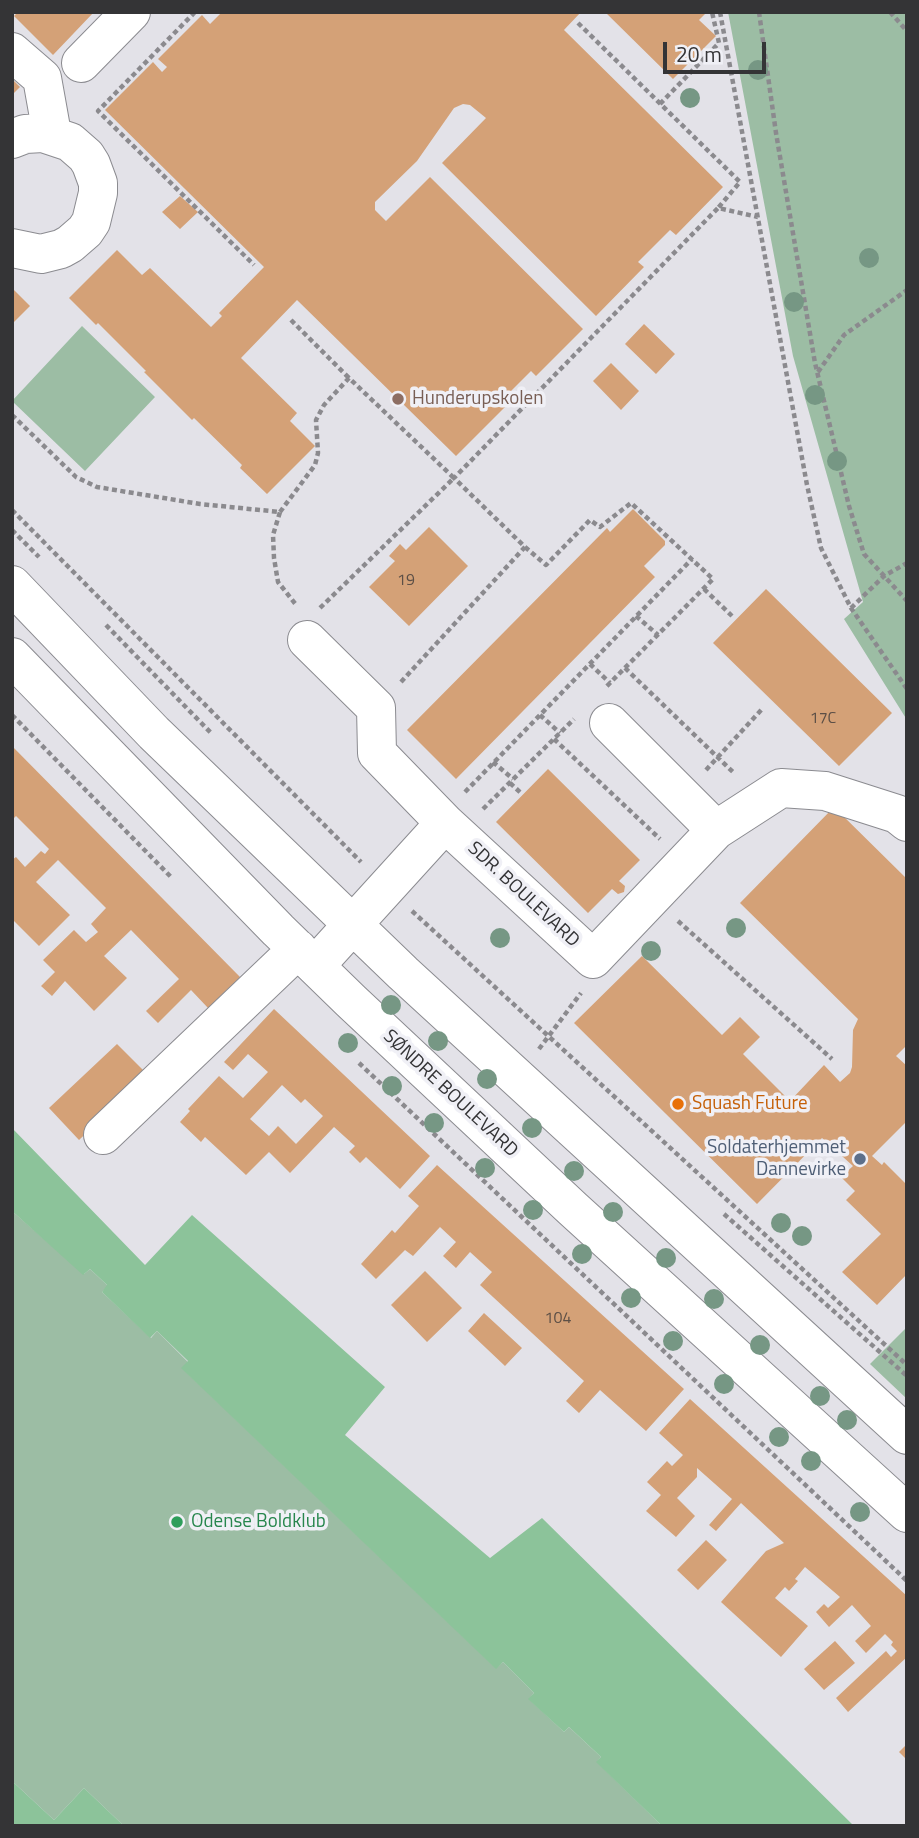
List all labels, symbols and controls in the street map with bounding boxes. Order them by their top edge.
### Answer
scale bar [667,28,770,72]
text: 20 m [676,38,722,70]
place label: Hunderupskolen [412,388,543,410]
marker: Hunderupskolen [390,391,406,407]
house number: 19 [397,571,415,591]
house number: 17C [810,709,836,729]
street label: SDR. BOULEVARD [462,837,584,953]
street label: SØNDRE BOULEVARD [378,1026,522,1162]
place label: Squash Future [692,1093,808,1115]
marker: Squash Future [670,1096,686,1112]
place label: Soldaterhjemmet Dannevirke [707,1137,846,1181]
marker: Soldaterhjemmet Dannevirke [852,1151,868,1167]
house number: 104 [545,1309,571,1329]
place label: Odense Boldklub [191,1511,326,1533]
marker: Odense Boldklub [169,1514,185,1530]

